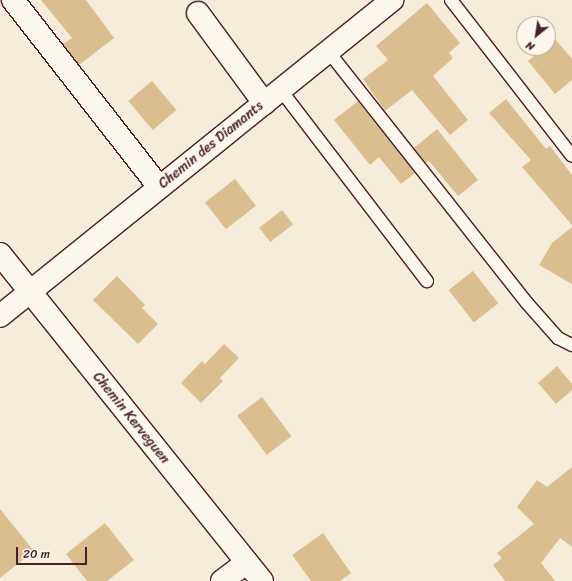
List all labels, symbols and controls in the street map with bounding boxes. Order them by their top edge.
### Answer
north arrow [516,16,556,56]
text: N [522,36,538,56]
street label: Chemin des Diamants [155,97,267,193]
street label: Chemin Kerveguen [89,369,173,467]
scale bar [18,539,89,565]
text: 20 m [23,543,50,565]

